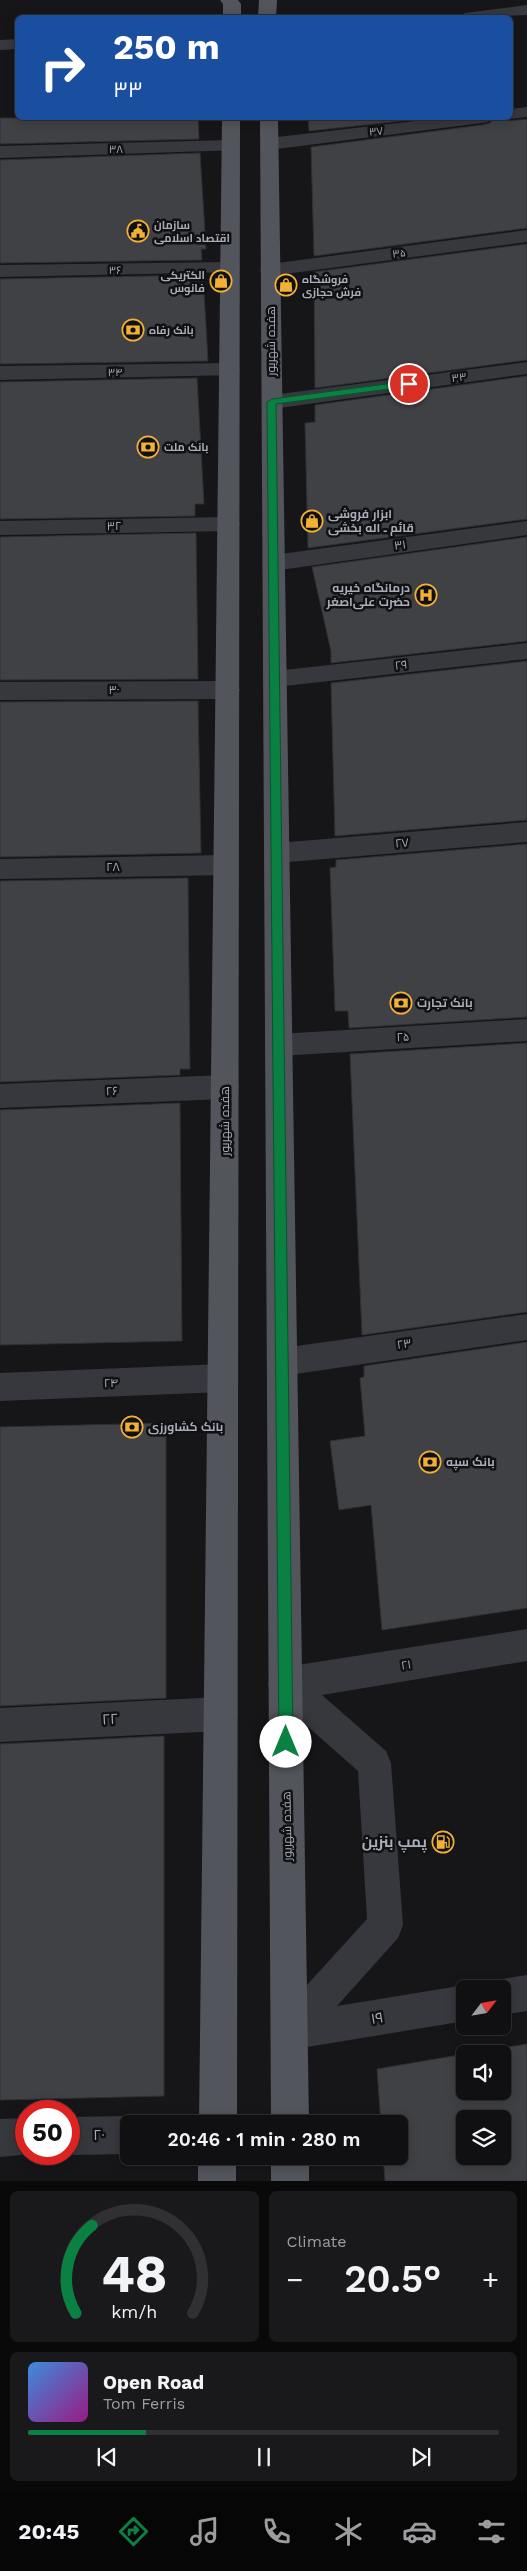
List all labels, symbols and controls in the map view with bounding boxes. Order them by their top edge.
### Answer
text: 250 m [113,26,220,68]
icon: right [30,35,95,100]
text: ۳۳ [113,77,143,102]
street label: ۳۷ [368,124,384,139]
street label: ۳۸ [109,143,123,156]
public building icon: سازمان اقتصاد اسلامی [126,219,150,243]
place label: سازمان اقتصاد اسلامی [154,219,230,245]
street label: ۳۵ [392,246,407,261]
street label: ۳۶ [109,264,121,277]
place label: الکتریکی فانوس [160,269,205,296]
shop icon: الکتریکی فانوس [209,269,233,293]
shop icon: فروشگاه فرش حجازی [274,273,298,297]
place label: فروشگاه فرش حجازی [302,273,361,299]
street label: هفده شهریور [264,306,278,377]
bank icon: بانک رفاه [121,318,145,342]
place label: بانک رفاه [149,324,194,337]
pin [388,363,430,405]
street label: ۳۴ [108,366,122,379]
icon: arrive [395,370,423,398]
street label: ۳۳ [451,370,467,385]
bank icon: بانک ملت [136,435,160,459]
place label: بانک ملت [164,441,208,454]
place label: ابزار فروشی قائم ـ اله بخشی [328,507,414,536]
shop icon: ابزار فروشی قائم ـ اله بخشی [300,509,324,533]
street label: ۳۲ [107,519,121,533]
street label: ۳۱ [393,537,407,553]
place label: درمانگاه خیریه حضرت علی‌اصغر [326,581,410,610]
hospital icon: درمانگاه خیریه حضرت علی‌اصغر [414,583,438,607]
street label: ۲۹ [394,657,408,673]
street label: ۳۰ [108,683,120,697]
street label: ۲۷ [395,835,410,851]
street label: ۲۸ [106,860,121,874]
bank icon: بانک تجارت [389,991,413,1015]
place label: بانک تجارت [417,996,473,1011]
street label: ۲۵ [396,1030,410,1044]
street label: ۲۶ [106,1084,118,1098]
street label: هفده شهریور [218,1086,232,1157]
street label: ۲۳ [396,1336,412,1352]
street label: ۲۴ [104,1376,118,1390]
bank icon: بانک کشاورزی [120,1415,144,1439]
place label: بانک کشاورزی [148,1420,223,1435]
bank icon: بانک سپه [418,1450,442,1474]
place label: بانک سپه [446,1455,495,1471]
street label: ۲۱ [400,1657,412,1673]
street label: ۲۲ [102,1710,118,1728]
position arrow [259,1715,311,1767]
street label: هفده شهریور [279,1791,295,1862]
fuel station icon: پمپ بنزین [431,1830,455,1854]
place label: پمپ بنزین [362,1833,428,1853]
north arrow [456,1980,511,2035]
map controls [456,1980,511,2165]
street label: ۱۹ [369,2008,385,2028]
button: sound [456,2045,511,2100]
speed limit sign: 50 [15,2100,80,2165]
button: layers [456,2110,511,2165]
street label: ۲۰ [93,2126,105,2144]
text: 20:46 · 1 min · 280 m [167,2128,361,2151]
text: Climate [287,2232,347,2251]
text: 48 [101,2244,167,2305]
text: 20.5° [344,2257,441,2301]
text: − [287,2263,303,2296]
text: + [482,2263,499,2296]
text: km/h [111,2301,157,2322]
text: Open Road [103,2371,204,2394]
text: Tom Ferris [103,2394,185,2413]
icon: previous [93,2443,121,2471]
icon: pause [250,2443,278,2471]
icon: next [407,2443,435,2471]
icon: directions [116,2514,151,2549]
icon: music [187,2514,222,2549]
icon: phone [259,2514,294,2549]
icon: climate [331,2514,366,2549]
icon: car [402,2514,437,2549]
icon: filters [474,2514,509,2549]
text: 20:45 [18,2519,79,2544]

